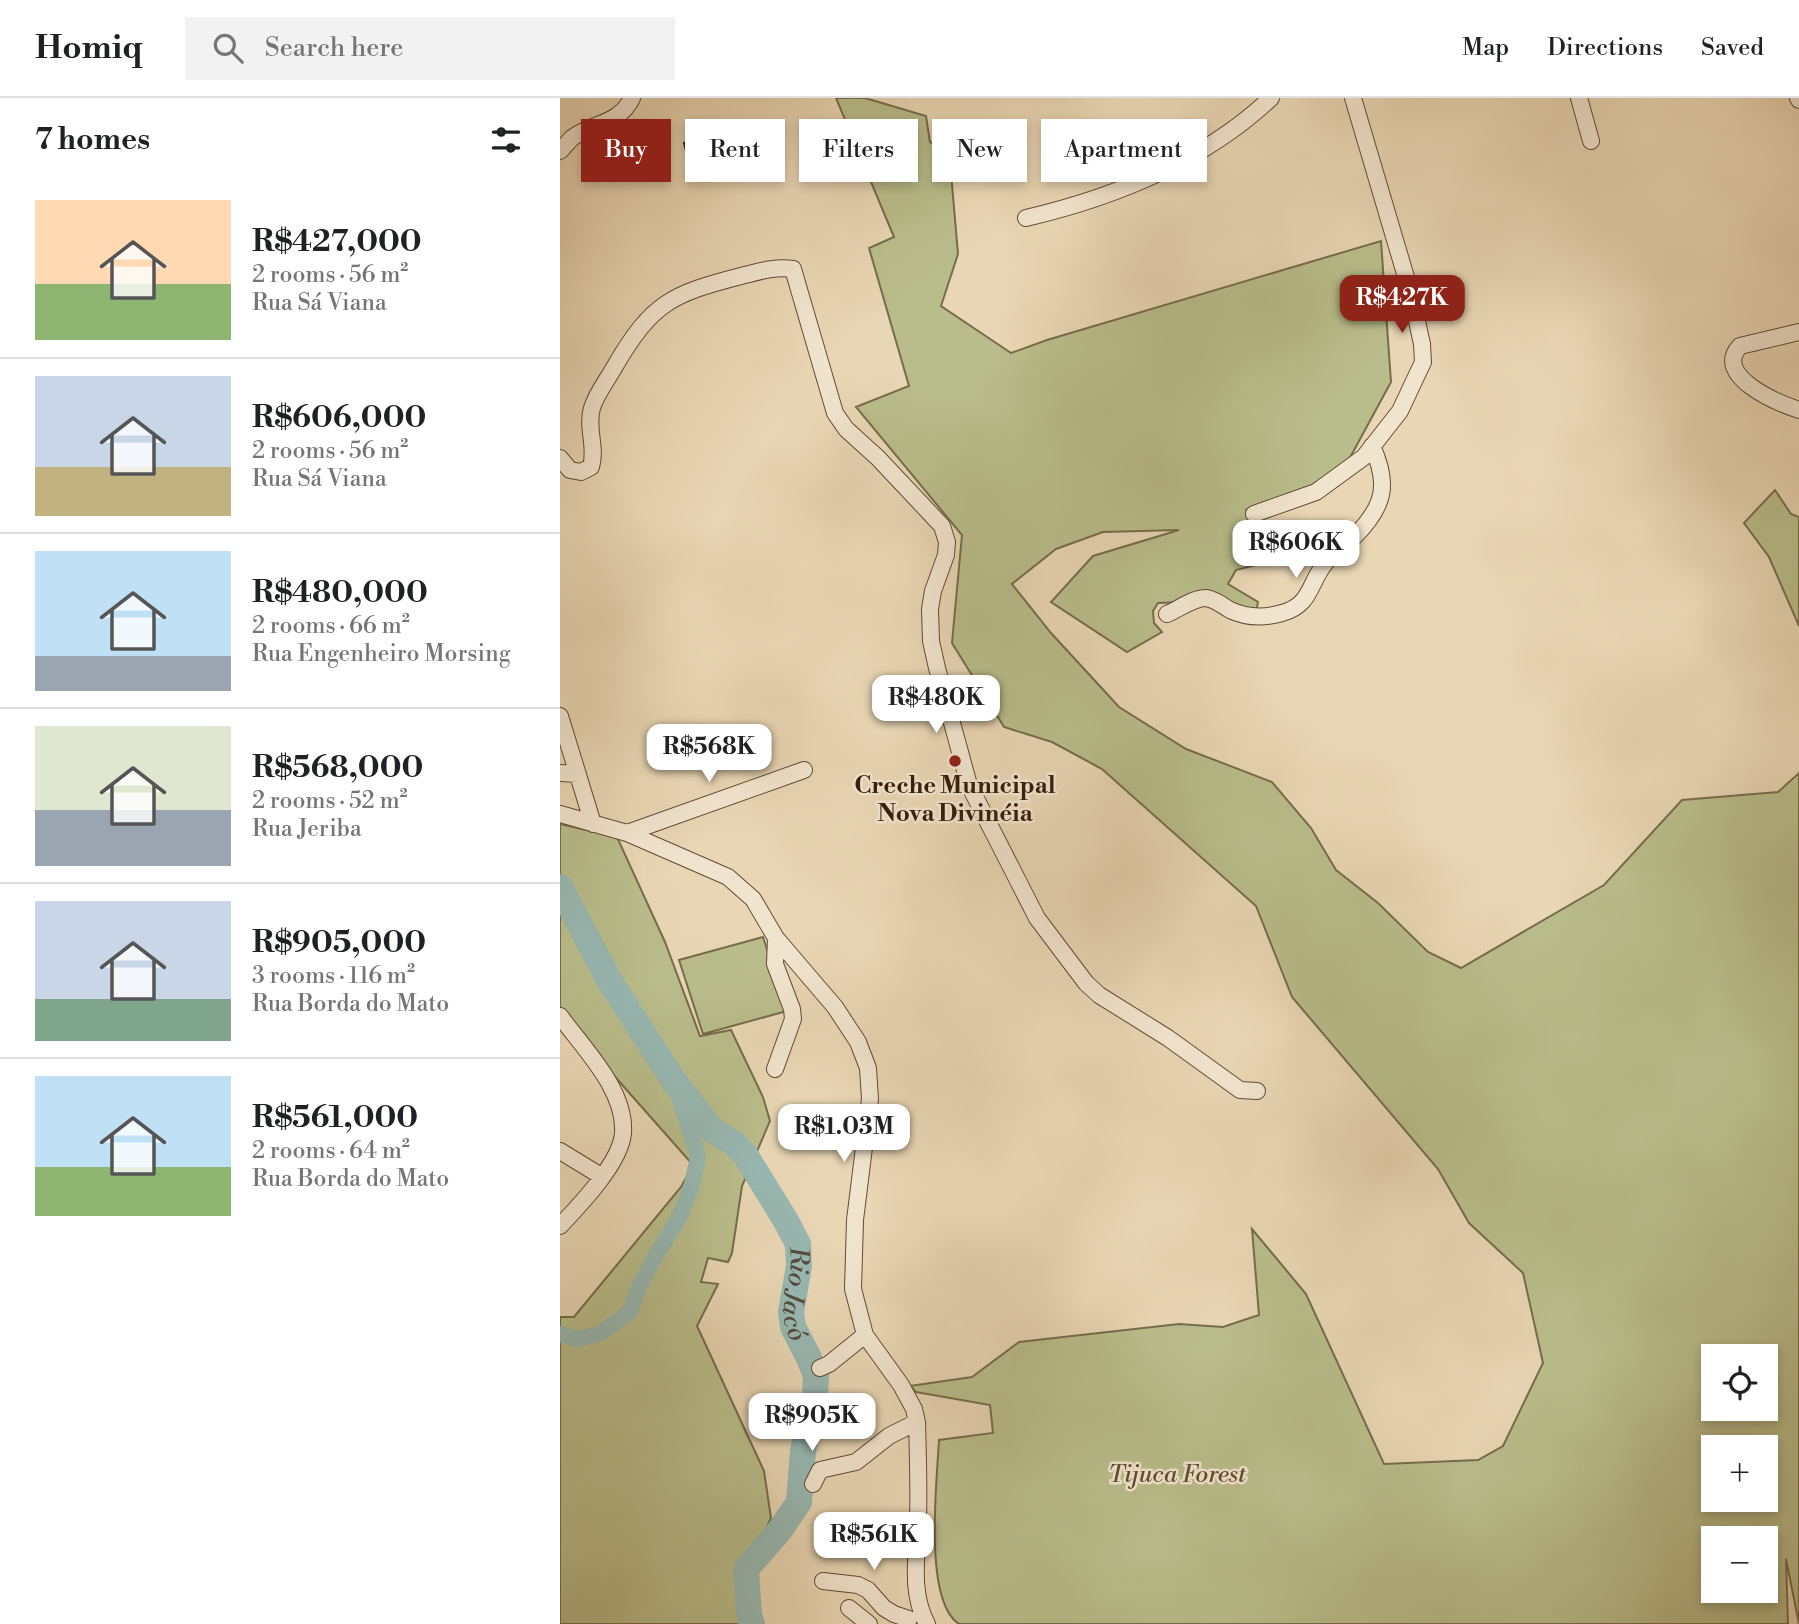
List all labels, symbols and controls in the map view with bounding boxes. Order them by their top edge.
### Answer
search box [185,17,675,80]
text: Homiq [35,28,143,69]
icon: search [209,29,247,67]
text: Search here [265,32,403,64]
text: Map [1462,33,1509,63]
text: Directions [1547,33,1663,63]
text: Saved [1701,33,1764,63]
chip: Buy [581,119,671,182]
chip: Rent [685,119,785,182]
chip: Filters [799,119,918,182]
chip: New [932,119,1027,182]
chip: Apartment [1041,119,1207,182]
text: 7 homes [35,121,150,159]
icon: filters [487,121,525,159]
text: R$427,000 [252,223,422,261]
icon: home [91,228,175,312]
text: 2 rooms · 56 m² [252,261,408,289]
pin: R$427K [1345,275,1459,335]
text: R$427K [1356,284,1448,312]
text: Rua Sá Viana [252,289,387,317]
text: R$606,000 [252,399,426,437]
icon: home [91,404,175,488]
text: 2 rooms · 56 m² [252,437,408,465]
text: Rua Sá Viana [252,465,387,493]
pin: R$606K [1239,520,1353,580]
text: R$606K [1248,529,1344,557]
text: R$480,000 [252,574,428,612]
icon: home [91,579,175,663]
text: 2 rooms · 66 m² [252,612,410,640]
text: Rua Engenheiro Morsing [252,640,511,668]
pin: R$480K [879,676,993,735]
text: R$480K [888,684,984,712]
pin: R$568K [652,724,766,784]
text: R$568K [663,733,755,761]
text: R$568,000 [252,749,423,787]
marker: Creche Municipal Nova Divinéia [947,753,963,769]
icon: home [91,754,175,838]
place label: Creche Municipal Nova Divinéia [854,771,1056,829]
text: 2 rooms · 52 m² [252,787,408,815]
text: Rua Jeriba [252,815,362,843]
text: R$905,000 [252,924,426,962]
icon: home [91,929,175,1013]
text: 3 rooms · 116 m² [252,962,415,990]
text: Rua Borda do Mato [252,990,449,1018]
text: R$561,000 [252,1099,418,1137]
icon: home [91,1104,175,1188]
pin: R$1.03M [779,1104,909,1164]
text: R$1.03M [794,1113,894,1141]
text: 2 rooms · 64 m² [252,1137,410,1165]
text: Rua Borda do Mato [252,1165,449,1193]
water label: Rio Jacó [775,1245,815,1348]
map controls [1701,1344,1778,1603]
button: locate [1701,1344,1778,1421]
pin: R$905K [755,1394,869,1453]
text: R$905K [765,1402,859,1430]
button: + [1701,1435,1778,1512]
park label: Tijuca Forest [1108,1460,1247,1490]
pin: R$561K [817,1512,931,1572]
text: R$561K [830,1521,918,1549]
button: − [1701,1526,1778,1603]

